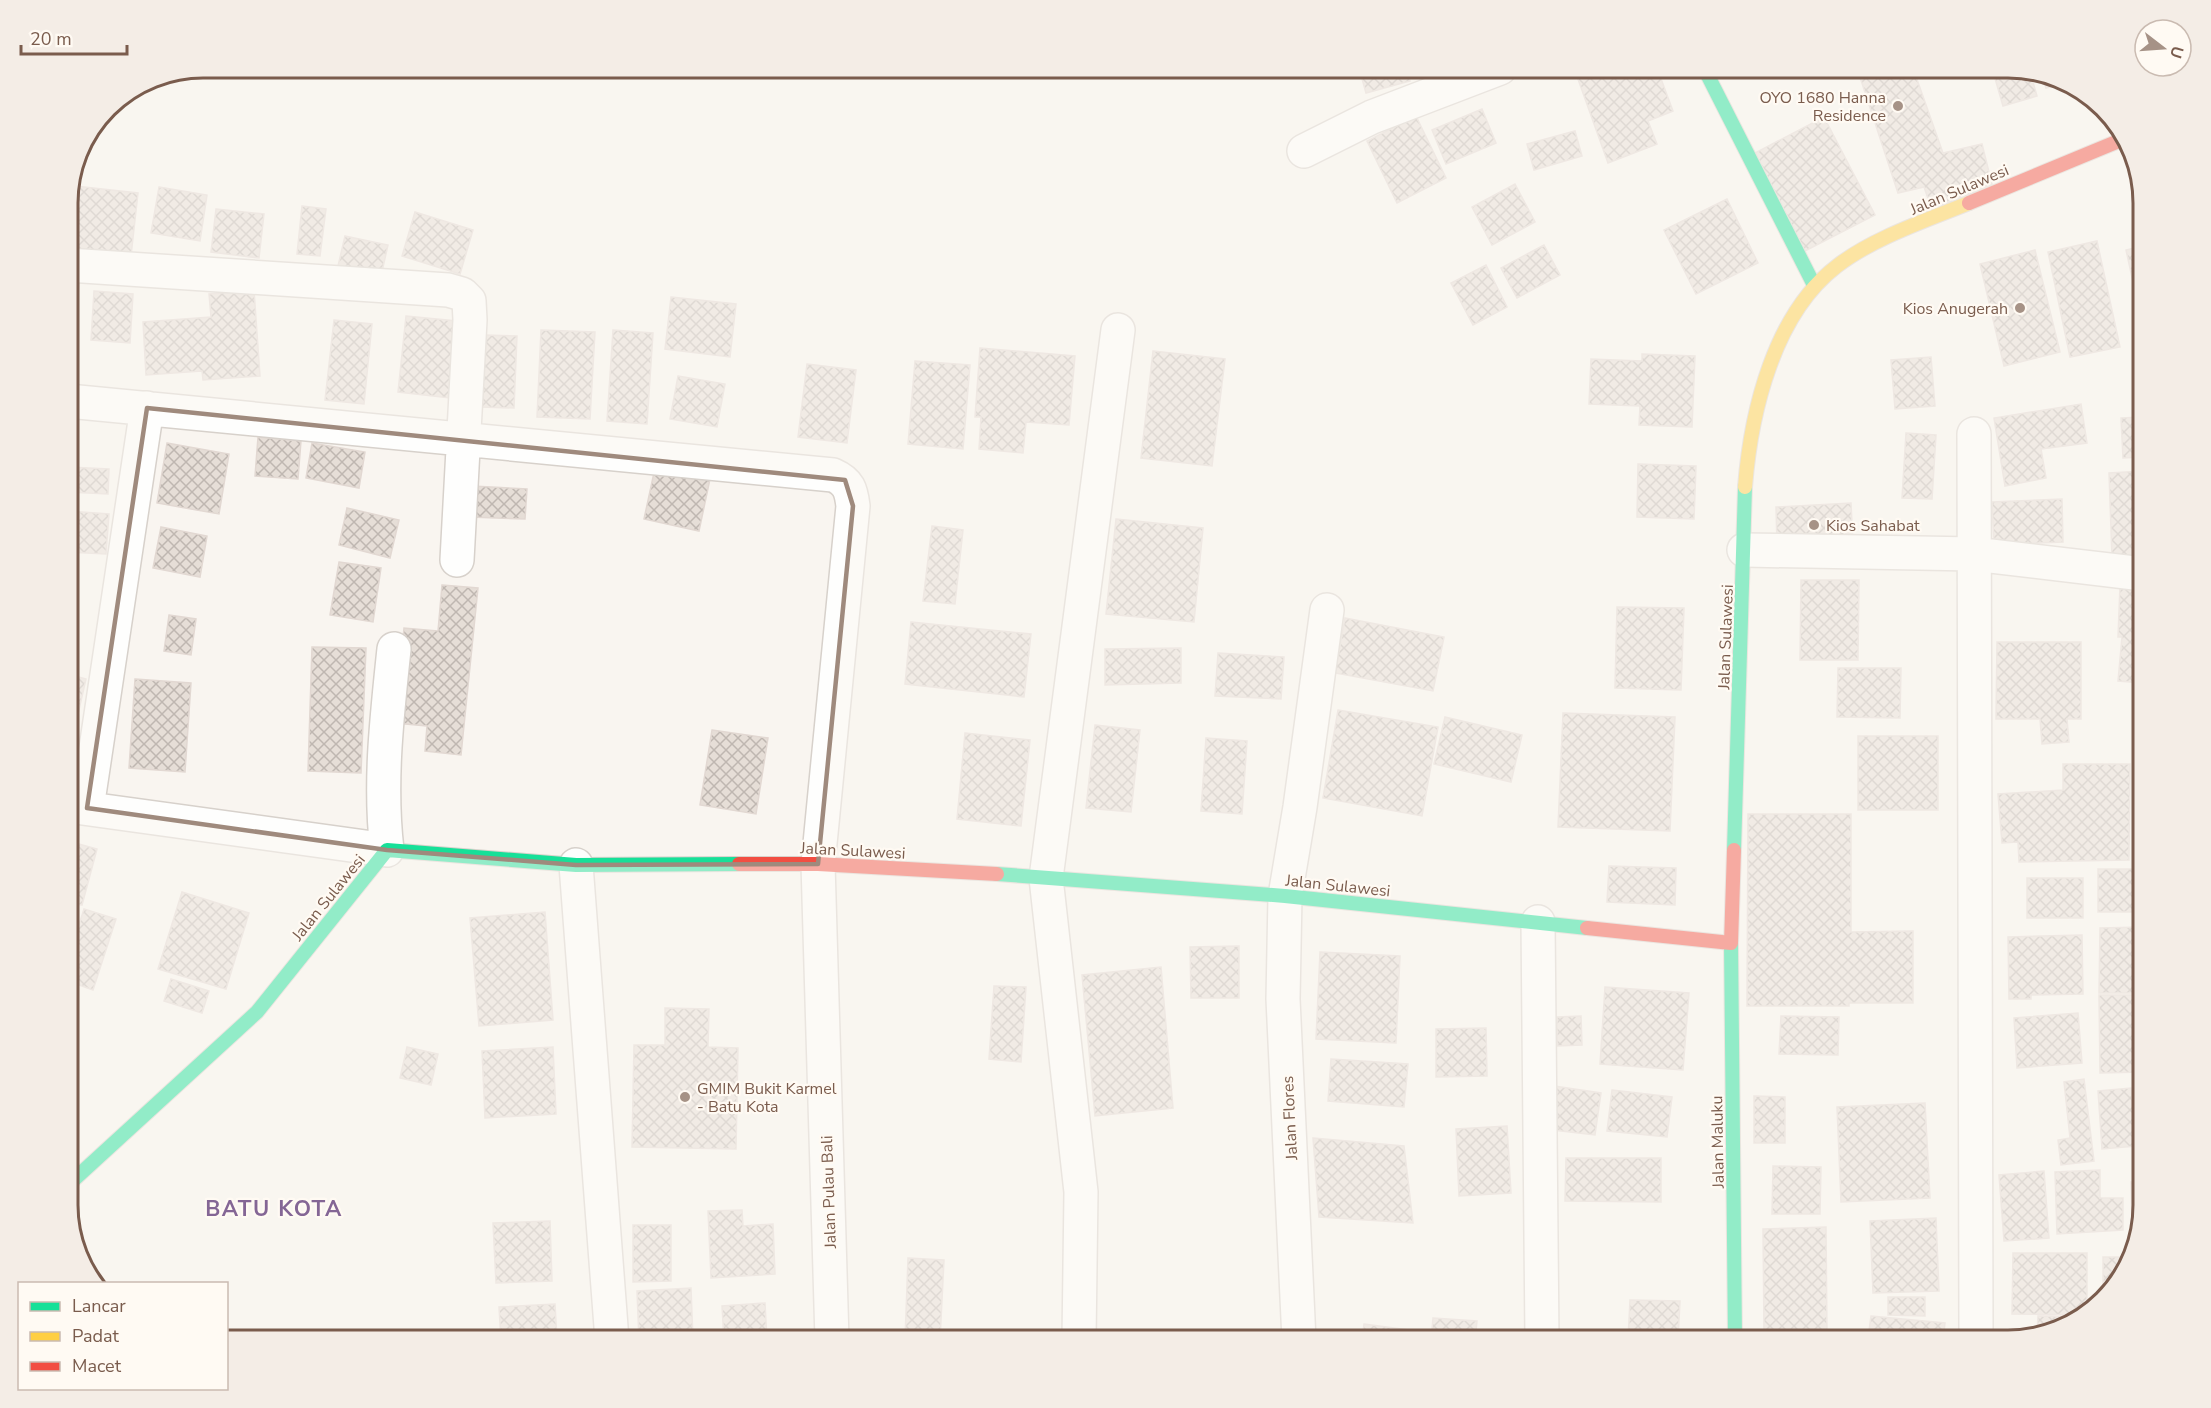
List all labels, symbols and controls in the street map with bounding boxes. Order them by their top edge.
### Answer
scale bar [21,18,128,56]
north arrow [2133,18,2193,78]
text: 20 m [30,27,72,51]
text: U [2164,43,2189,61]
place label: OYO 1680 Hanna Residence [1759,87,1886,127]
marker: OYO 1680 Hanna Residence [1891,99,1905,113]
street label: Jalan Sulawesi [1906,159,2012,221]
place label: Kios Anugerah [1903,298,2008,320]
marker: Kios Anugerah [2013,301,2027,315]
place label: Kios Sahabat [1826,515,1920,537]
marker: Kios Sahabat [1807,518,1821,532]
street label: Jalan Sulawesi [1713,584,1739,691]
street label: Jalan Sulawesi [799,837,906,865]
street label: Jalan Sulawesi [286,850,370,946]
street label: Jalan Sulawesi [1283,869,1391,902]
street label: Jalan Flores [1277,1075,1303,1162]
place label: GMIM Bukit Karmel - Batu Kota [697,1078,837,1118]
marker: GMIM Bukit Karmel - Batu Kota [678,1090,692,1104]
street label: Jalan Maluku [1706,1095,1730,1190]
street label: Jalan Pulau Bali [816,1135,842,1250]
district label: BATU KOTA [205,1194,343,1224]
legend [18,1282,228,1390]
text: Lancar [72,1294,126,1318]
text: Padat [72,1324,120,1348]
text: Macet [72,1354,122,1378]

